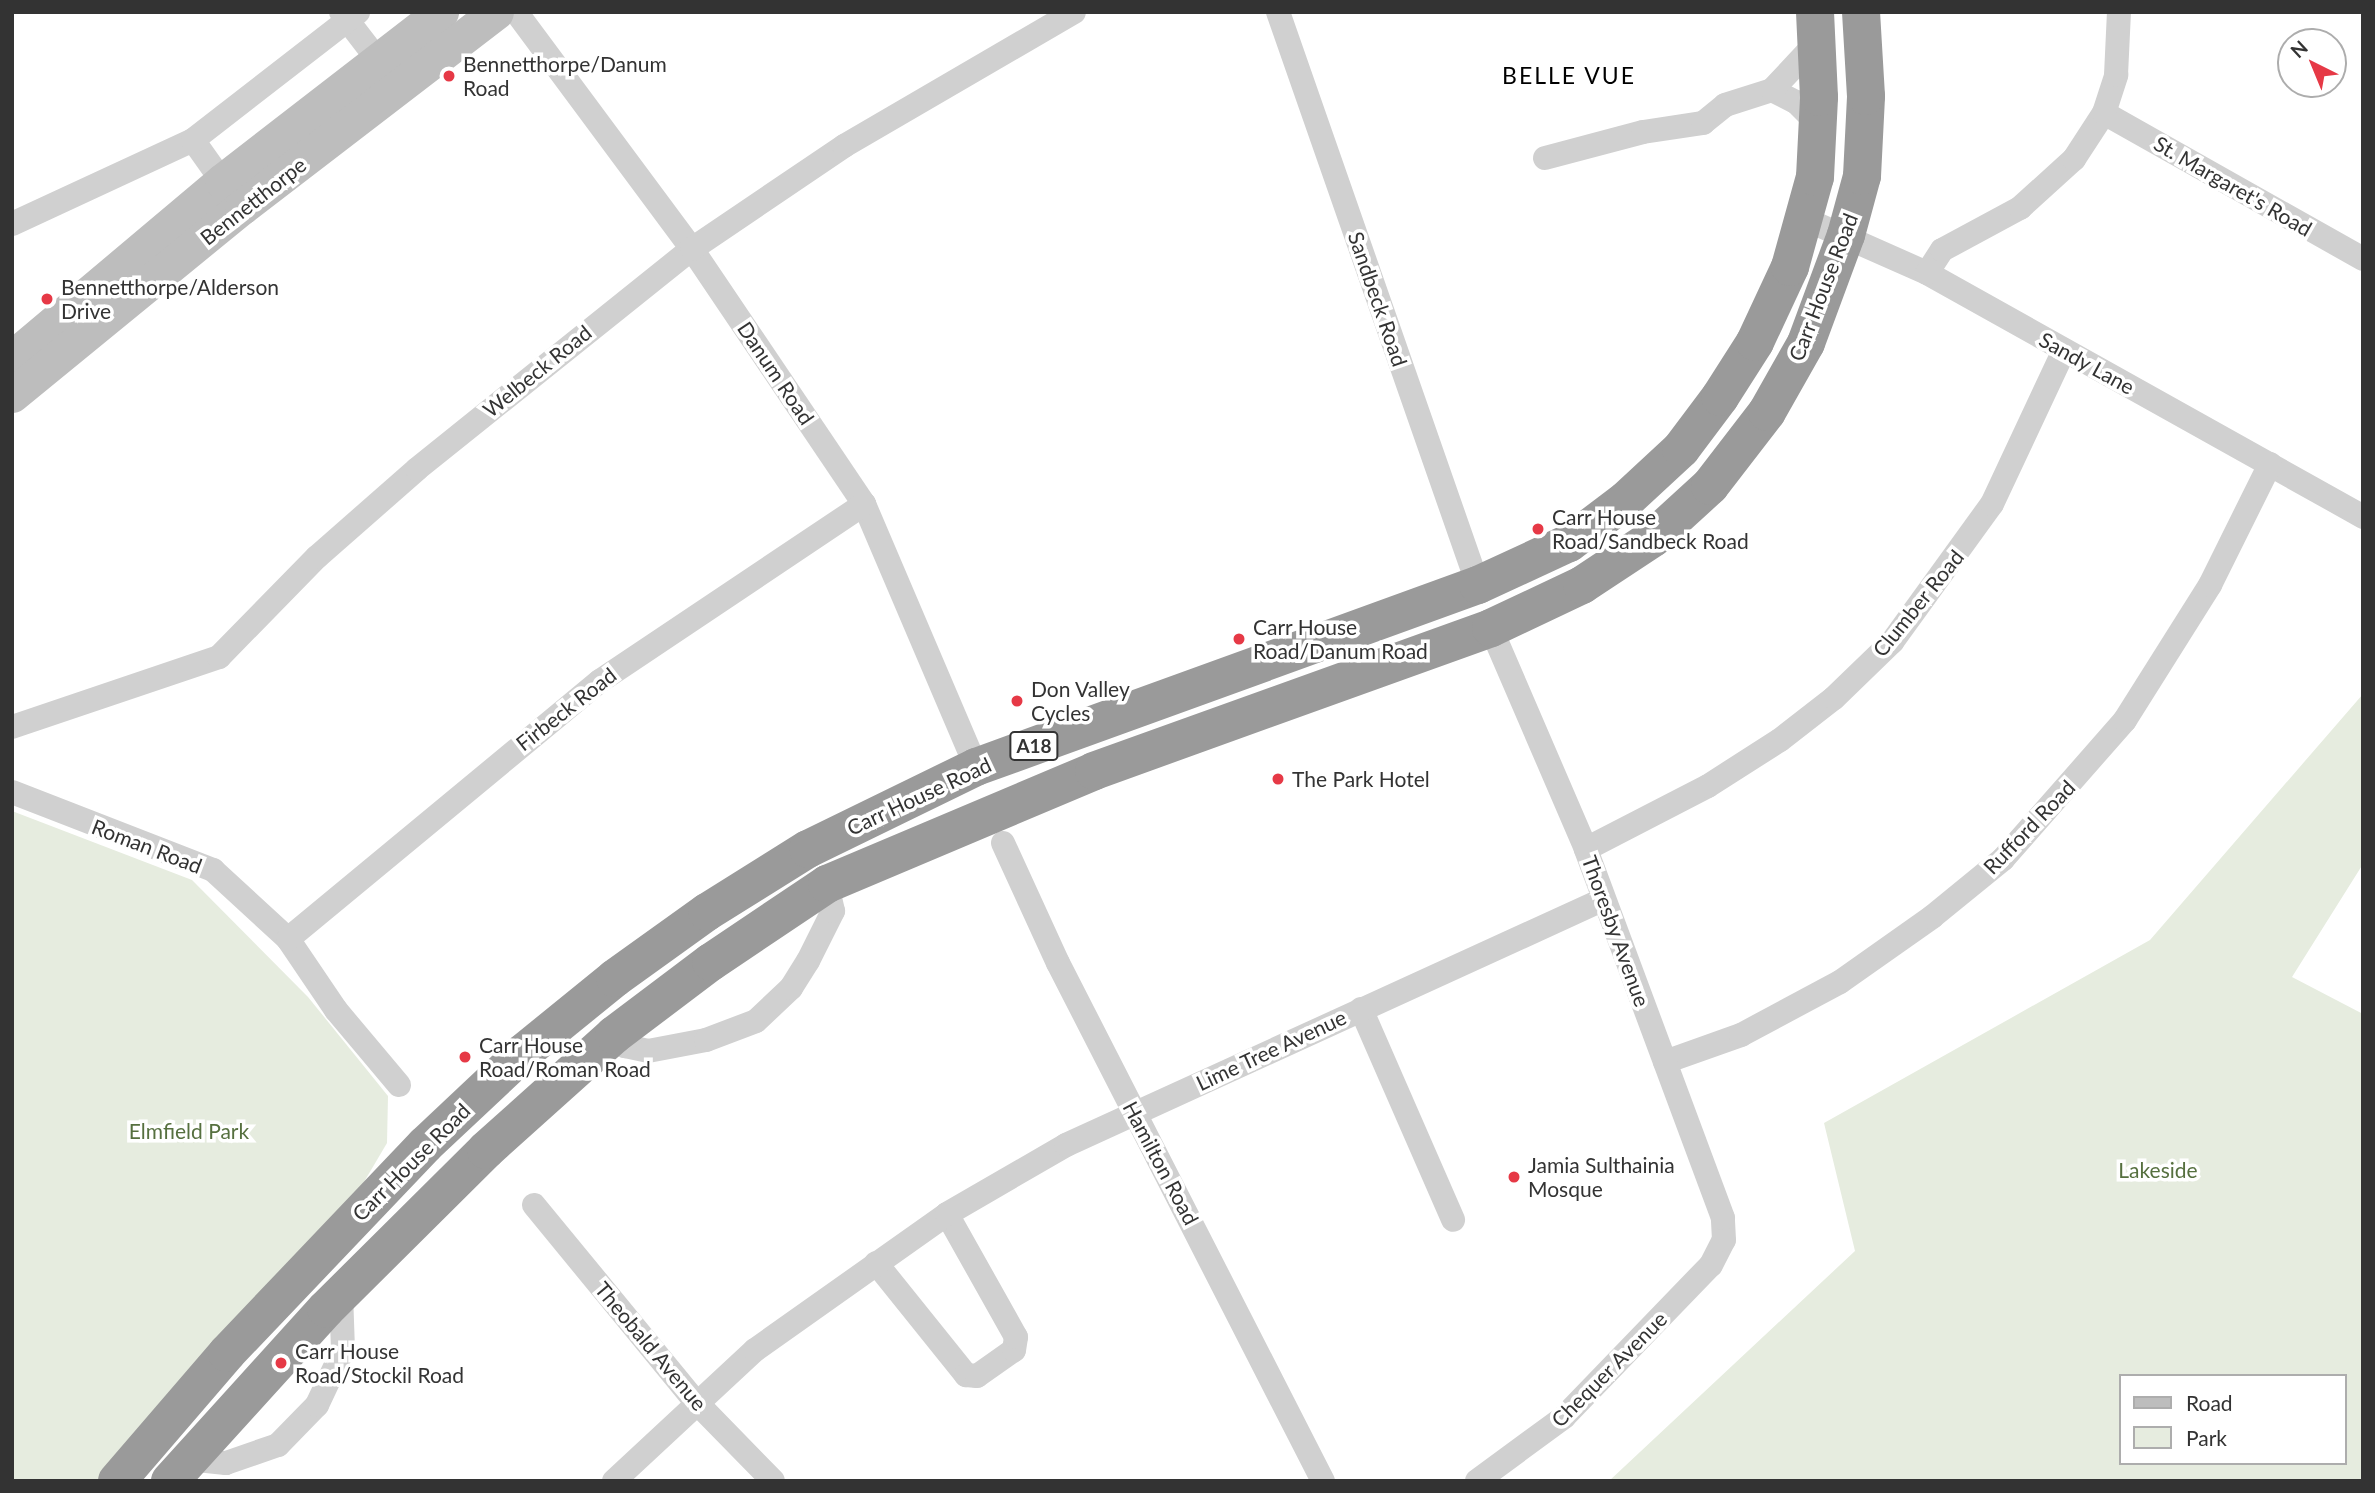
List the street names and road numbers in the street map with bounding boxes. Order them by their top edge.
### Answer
street label: St. Margaret's Road [2150,131,2316,241]
street label: Bennetthorpe [195,152,311,250]
street label: Carr House Road [1783,209,1863,365]
street label: Sandbeck Road [1343,228,1413,370]
street label: Danum Road [732,317,820,429]
street label: Welbeck Road [478,320,596,422]
street label: Sandy Lane [2035,326,2139,400]
street label: Clumber Road [1867,544,1969,662]
street label: Firbeck Road [511,662,621,756]
road number: A18 [1008,730,1060,762]
street label: Carr House Road [843,751,995,841]
street label: Rufford Road [1978,775,2080,879]
street label: Roman Road [88,813,206,879]
street label: Thoresby Avenue [1577,851,1655,1011]
street label: Lime Tree Avenue [1191,1004,1351,1096]
street label: Hamilton Road [1118,1097,1204,1229]
street label: Carr House Road [347,1098,475,1226]
street label: Theobald Avenue [590,1276,712,1416]
street label: Chequer Avenue [1546,1306,1672,1432]

